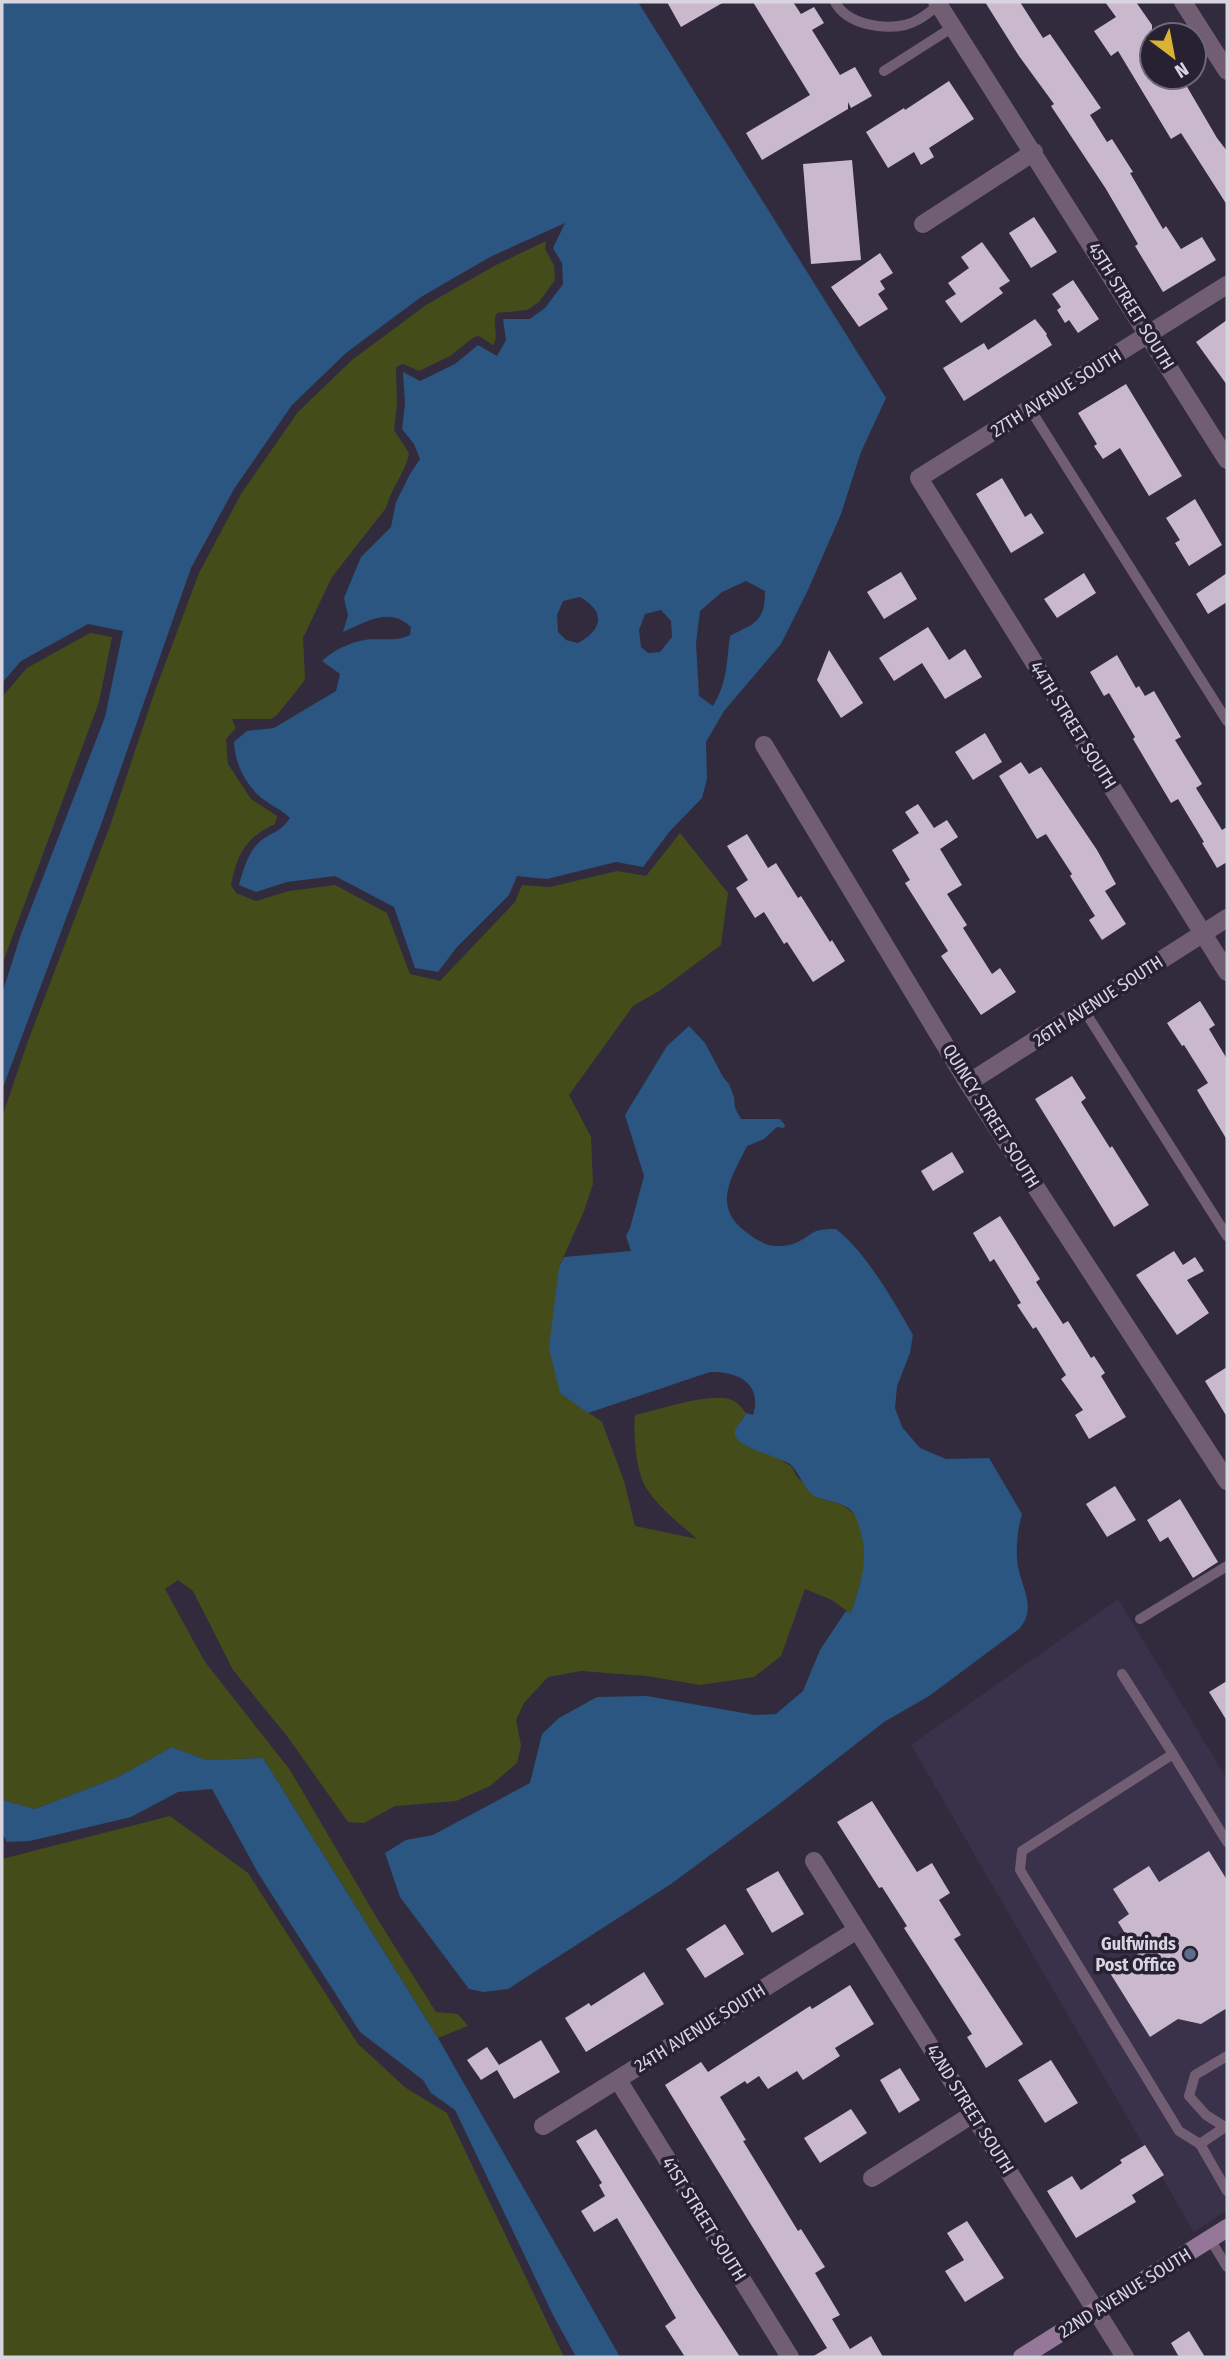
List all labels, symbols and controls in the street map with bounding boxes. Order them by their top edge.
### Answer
north arrow [1138,21,1208,91]
text: N [1171,57,1193,83]
street label: 45TH STREET SOUTH [1083,238,1179,374]
street label: 27TH AVENUE SOUTH [987,344,1125,442]
street label: 44TH STREET SOUTH [1025,657,1121,793]
street label: 26TH AVENUE SOUTH [1029,951,1167,1051]
street label: QUINCY STREET SOUTH [938,1040,1044,1192]
place label: Gulfwinds Post Office [1095,1933,1176,1976]
marker: Gulfwinds Post Office [1182,1946,1198,1962]
street label: 24TH AVENUE SOUTH [631,1979,769,2077]
street label: 42ND STREET SOUTH [921,2040,1019,2178]
street label: 41ST STREET SOUTH [657,2153,751,2285]
street label: 22ND AVENUE SOUTH [1054,2243,1196,2343]

